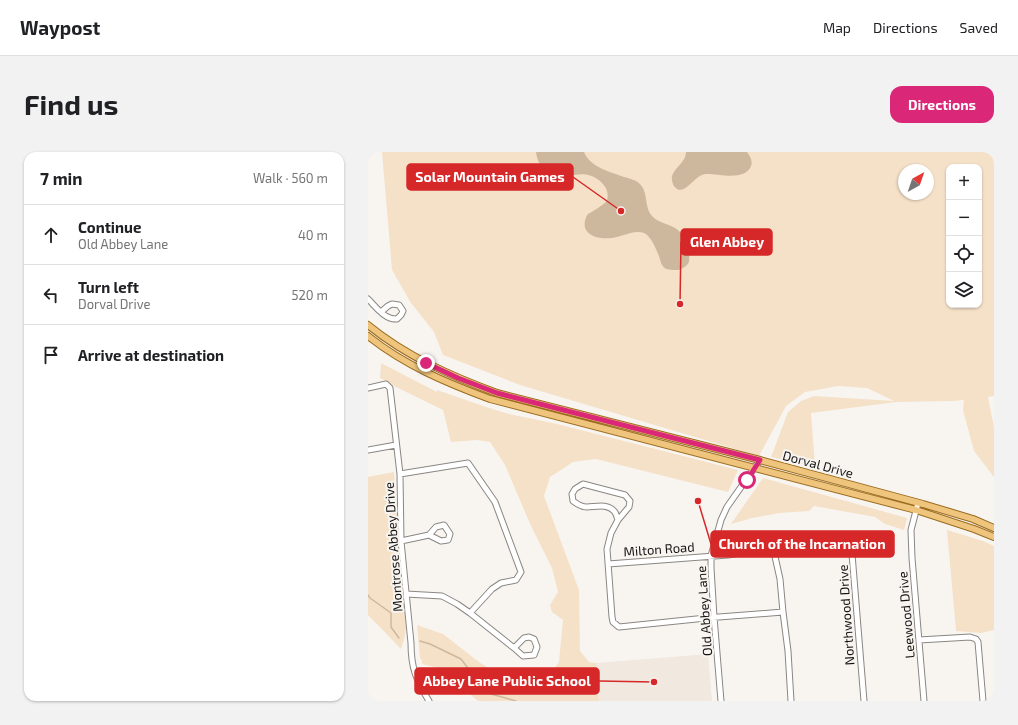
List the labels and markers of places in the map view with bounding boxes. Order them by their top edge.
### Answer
callout: Solar Mountain Games [407,164,573,190]
callout: Glen Abbey [681,229,772,255]
callout: Church of the Incarnation [711,531,894,557]
callout: Abbey Lane Public School [415,668,599,694]

